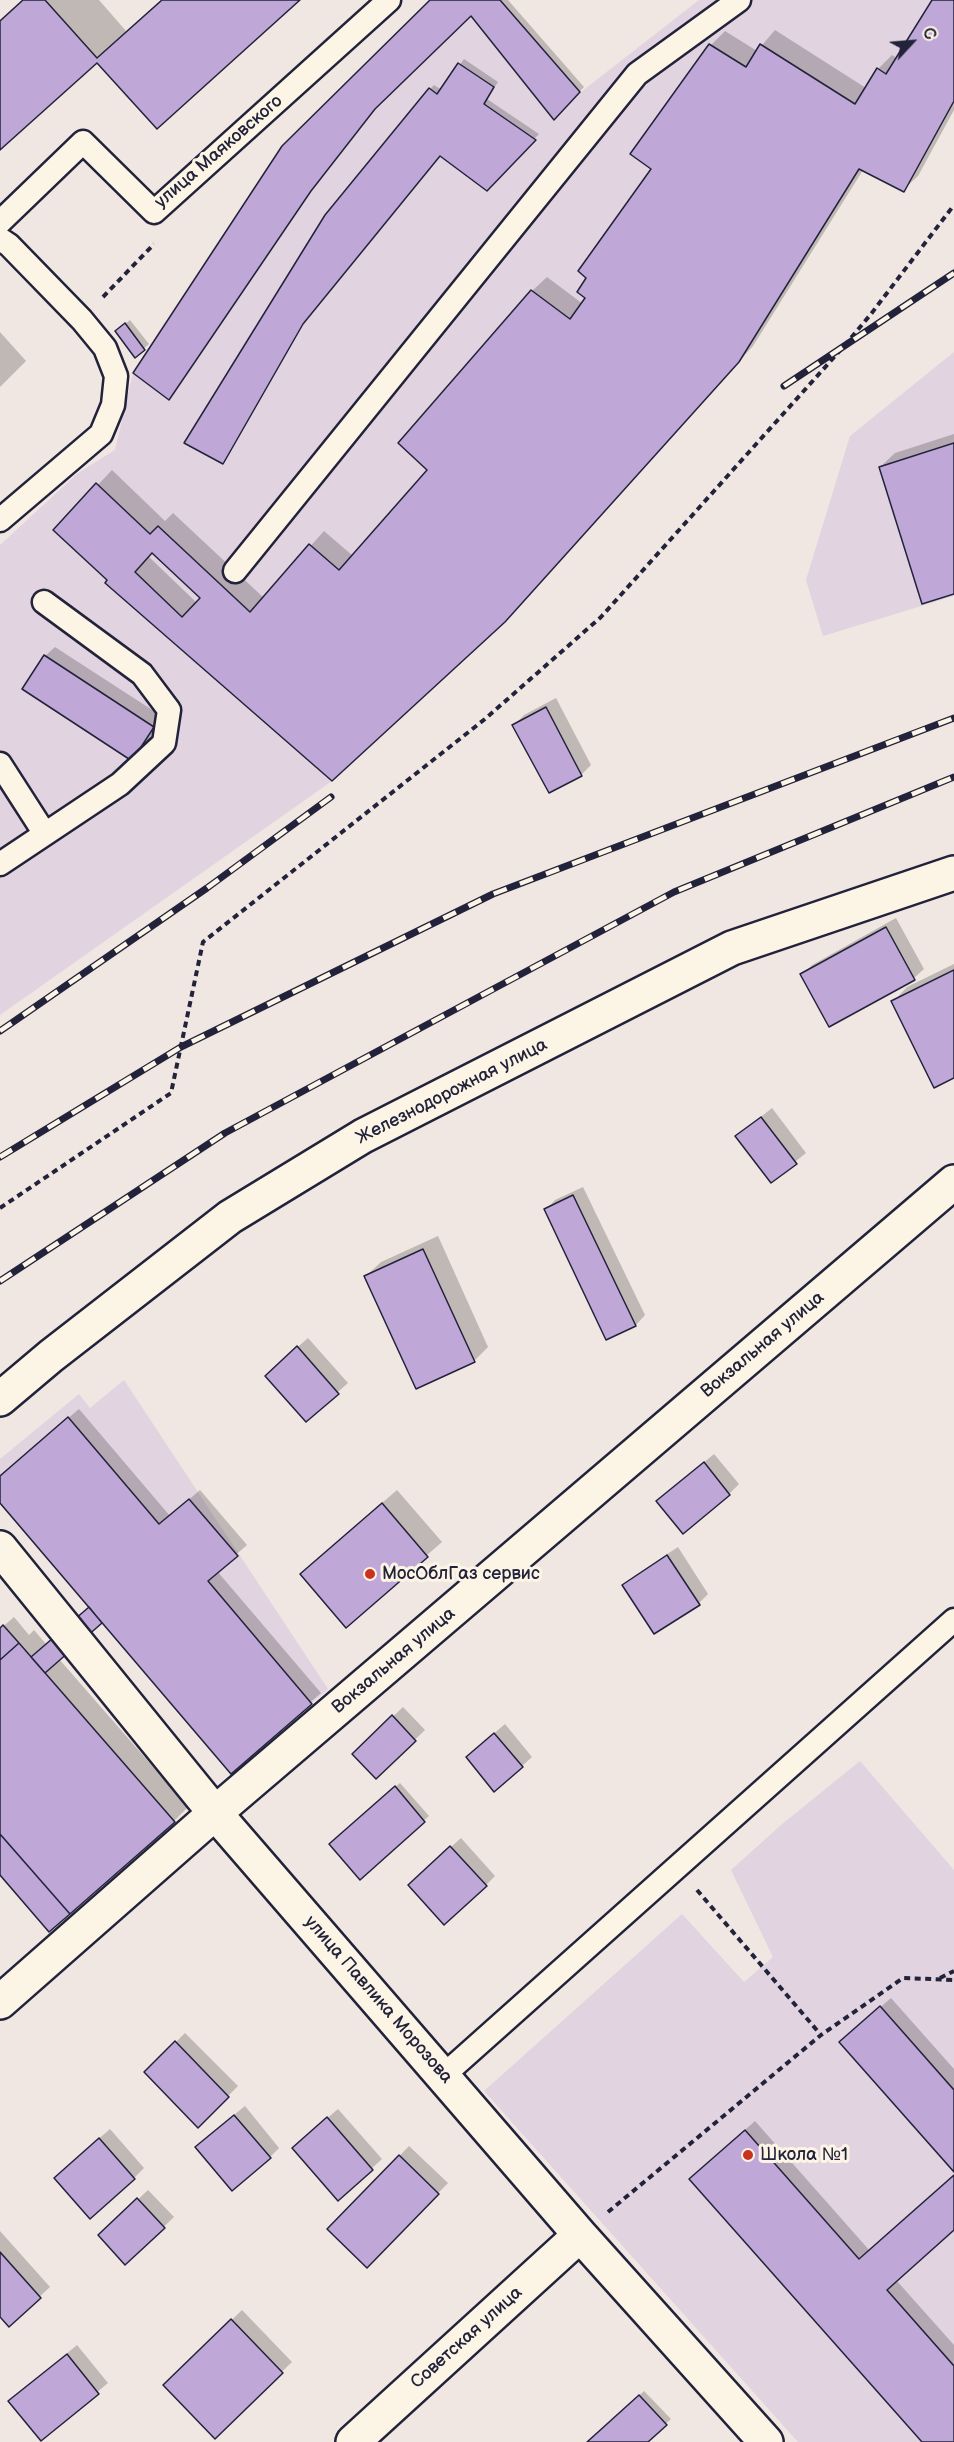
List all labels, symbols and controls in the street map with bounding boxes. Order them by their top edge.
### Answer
north arrow [882,12,942,72]
text: С [918,25,940,43]
street label: улица Маяковского [151,91,287,213]
street label: Железнодорожная улица [353,1034,551,1150]
street label: Вокзальная улица [697,1287,829,1403]
place label: МосОблГаз сервис [382,1563,540,1585]
marker: МосОблГаз сервис [363,1567,377,1581]
street label: Вокзальная улица [328,1603,460,1719]
street label: улица Павлика Морозова [299,1912,457,2088]
place label: Школа №1 [760,2144,848,2166]
marker: Школа №1 [741,2148,755,2162]
street label: Советская улица [407,2282,527,2394]

